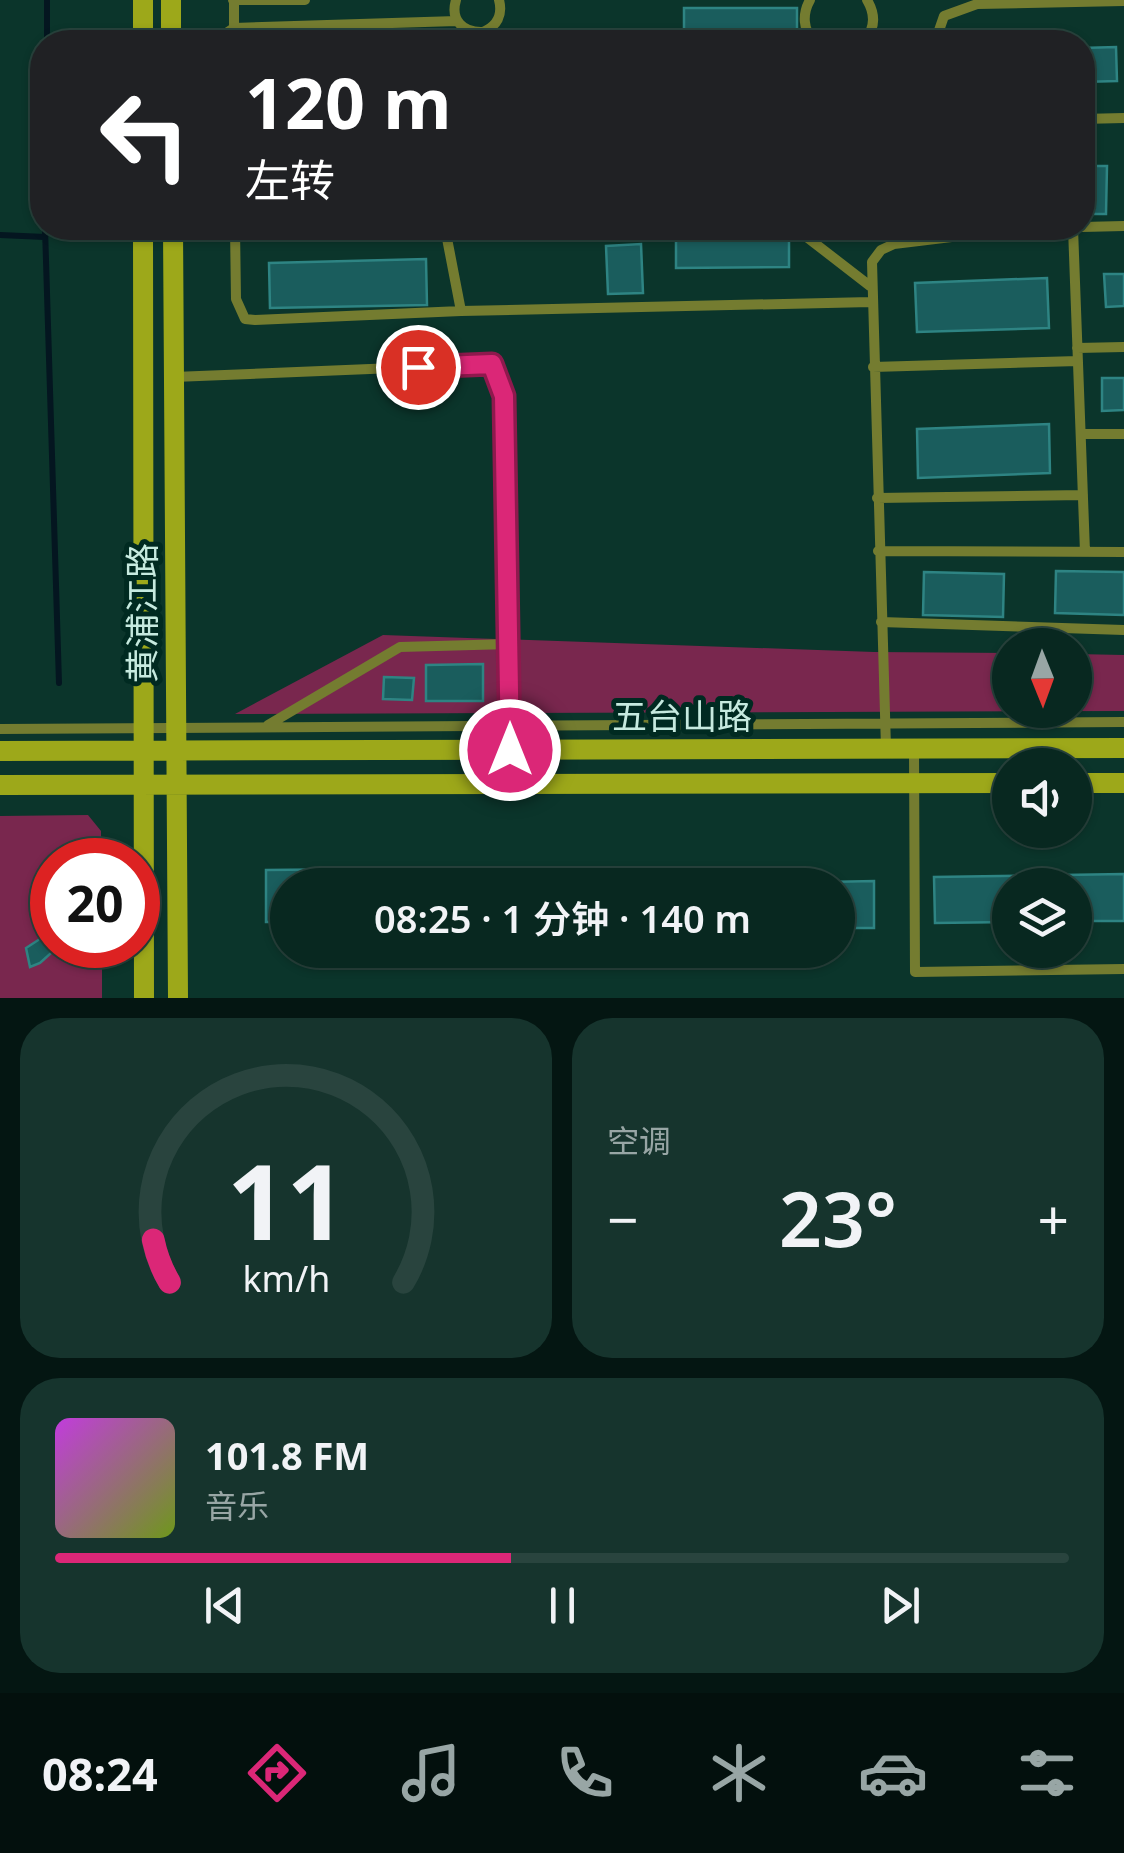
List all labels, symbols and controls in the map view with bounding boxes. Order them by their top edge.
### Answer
text: 120 m [245,54,452,150]
icon: left [80,70,210,200]
text: 左转 [245,149,335,210]
pin [376,325,461,410]
icon: arrive [391,340,446,395]
street label: 黄浦江路 [118,543,165,683]
north arrow [992,628,1092,728]
map controls [992,628,1092,968]
street label: 五台山路 [612,692,752,739]
position arrow [458,698,562,802]
button: sound [992,748,1092,848]
speed limit sign: 20 [30,838,160,968]
button: layers [992,868,1092,968]
text: 08:25 · 1 分钟 · 140 m [374,892,751,944]
text: 空调 [607,1119,671,1162]
text: 11 [227,1129,345,1270]
text: 23° [779,1167,897,1269]
text: − [607,1181,638,1256]
text: + [1038,1181,1069,1256]
text: km/h [242,1254,330,1302]
text: 101.8 FM [205,1429,369,1481]
text: 音乐 [205,1484,269,1527]
icon: previous [197,1578,252,1633]
icon: pause [535,1578,590,1633]
icon: next [873,1578,928,1633]
icon: directions [242,1738,312,1808]
icon: music [396,1738,466,1808]
icon: phone [550,1738,620,1808]
icon: climate [704,1738,774,1808]
icon: car [858,1738,928,1808]
icon: filters [1012,1738,1082,1808]
text: 08:24 [42,1743,158,1804]

